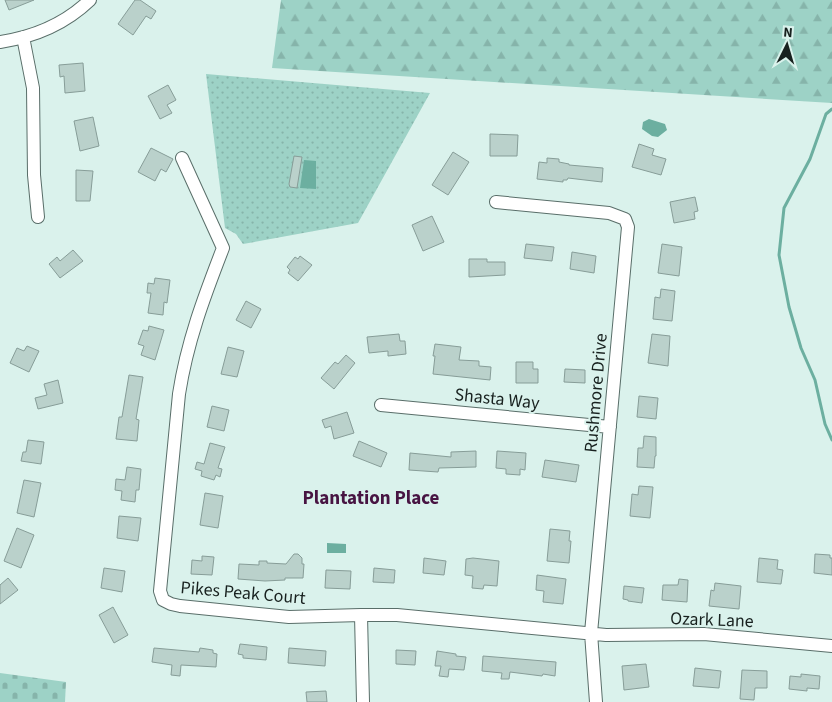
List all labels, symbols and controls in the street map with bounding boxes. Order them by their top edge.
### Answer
north arrow [762,20,812,70]
text: N [783,23,794,43]
street label: Rushmore Drive [578,332,614,454]
street label: Shasta Way [453,382,541,416]
district label: Plantation Place [303,485,440,512]
street label: Pikes Peak Court [179,575,307,611]
street label: Ozark Lane [670,606,754,634]

